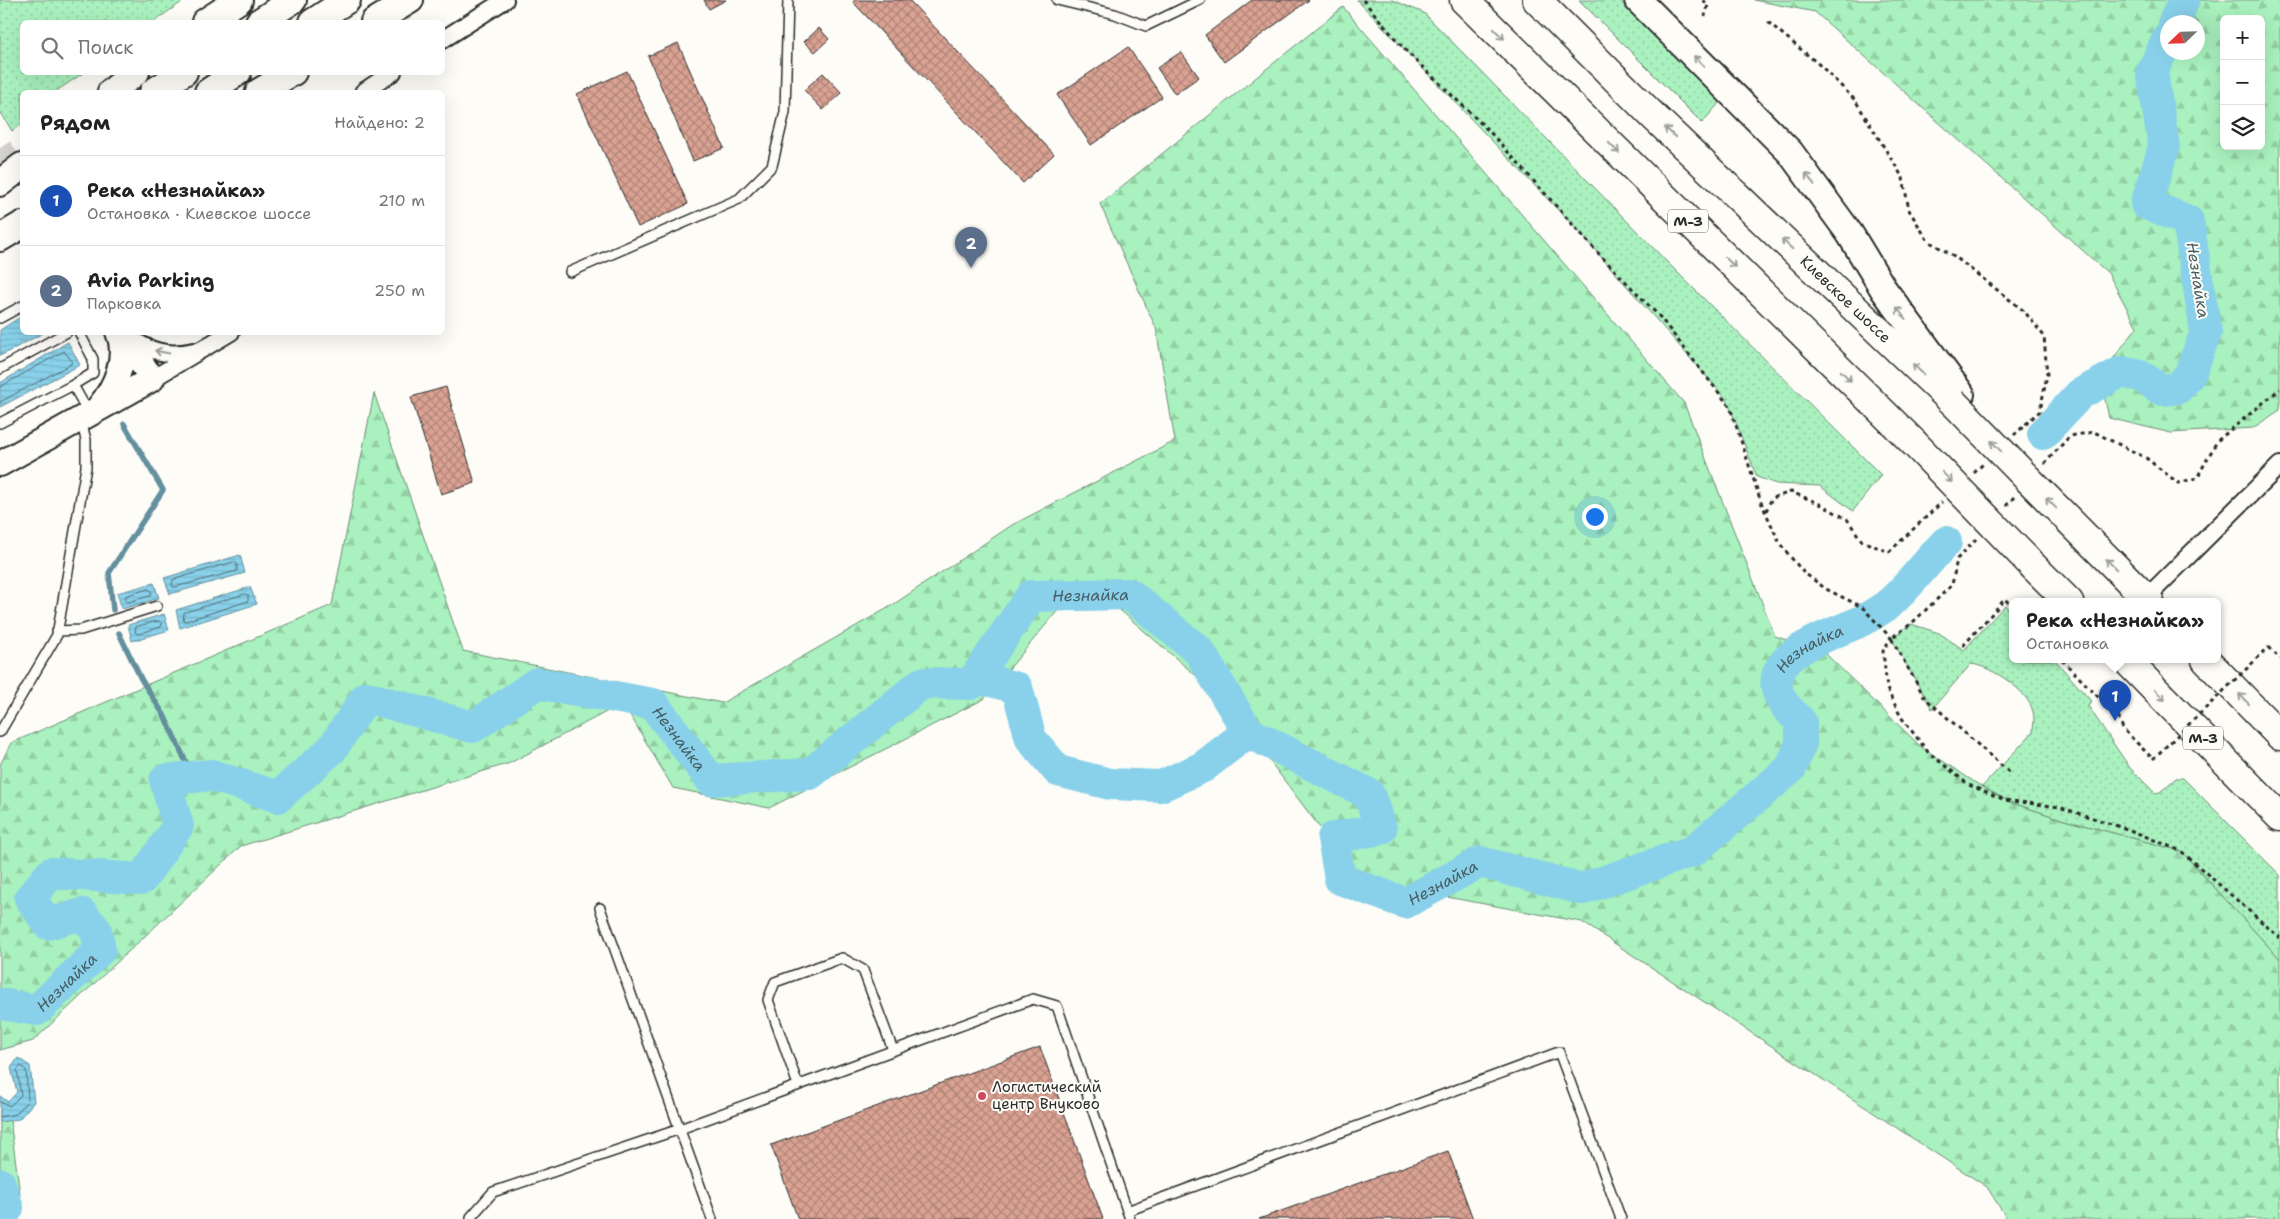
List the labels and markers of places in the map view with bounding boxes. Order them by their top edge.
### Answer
pin: 2 [955,227,987,268]
pin: 1 [2099,680,2131,721]
place label: Логистический центр Внуково [992,1077,1102,1114]
marker: Логистический центр Внуково [976,1090,988,1102]

